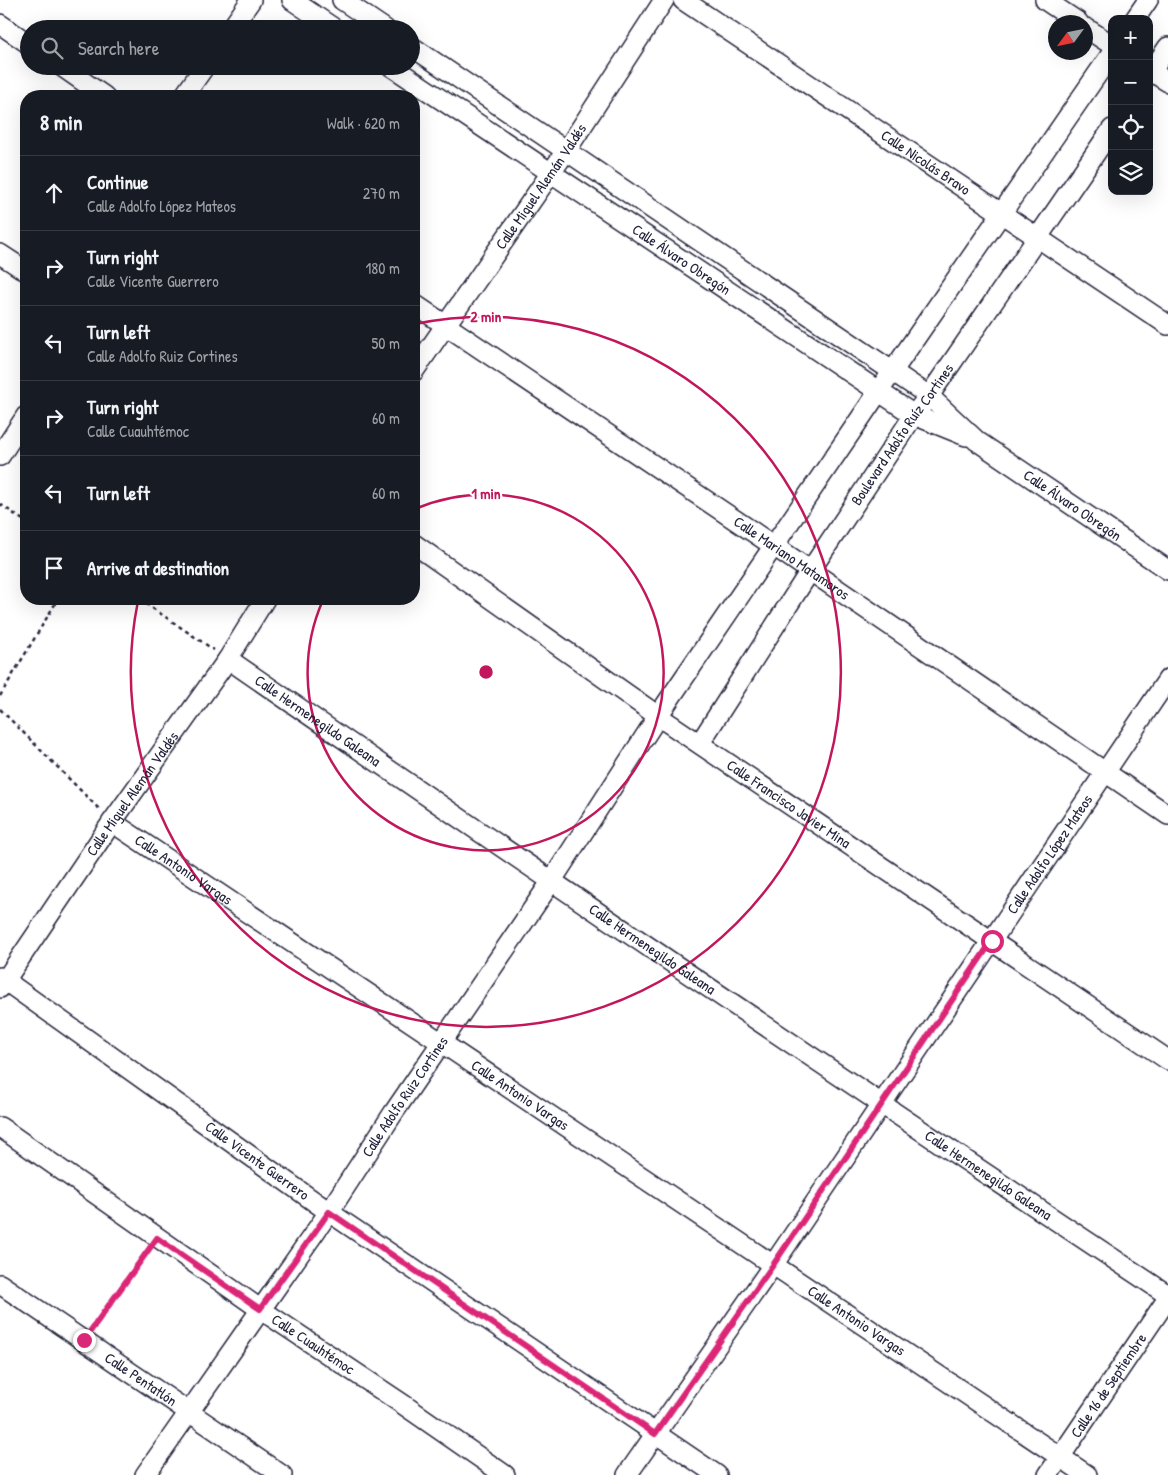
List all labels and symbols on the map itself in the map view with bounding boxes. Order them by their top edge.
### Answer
north arrow [1048,15,1093,60]
street label: Calle Miguel Alemán Valdés [490,119,591,253]
street label: Calle Nicolás Bravo [877,125,975,200]
street label: Calle Álvaro Obregón [628,219,735,300]
text: 2 min [471,306,502,327]
street label: Boulevard Adolfo Ruíz Cortines [846,359,958,509]
street label: Calle Álvaro Obregón [1019,464,1126,546]
text: 1 min [471,483,501,504]
street label: Calle Mariano Matamoros [730,511,854,605]
centre of rings [477,663,495,681]
street label: Calle Hermenegildo Galeana [251,670,385,771]
street label: Calle Miguel Alemán Valdés [81,727,183,860]
street label: Calle Francisco Javier Mina [723,754,855,853]
street label: Calle Adolfo López Mateos [1002,790,1097,918]
street label: Calle Antonio Vargas [131,829,237,910]
street label: Calle Hermenegildo Galeana [585,898,720,999]
route start [981,930,1004,953]
street label: Calle Adolfo Ruiz Cortines [356,1032,453,1161]
street label: Calle Antonio Vargas [467,1055,573,1135]
street label: Calle Vicente Guerrero [201,1116,314,1205]
street label: Calle Hermenegildo Galeana [921,1125,1056,1225]
street label: Calle Antonio Vargas [804,1280,910,1361]
street label: Calle Cuauhtémoc [268,1309,359,1379]
route end [73,1329,96,1352]
street label: Calle 16 de Septiembre [1065,1329,1151,1442]
street label: Calle Pentatlón [101,1347,181,1411]

